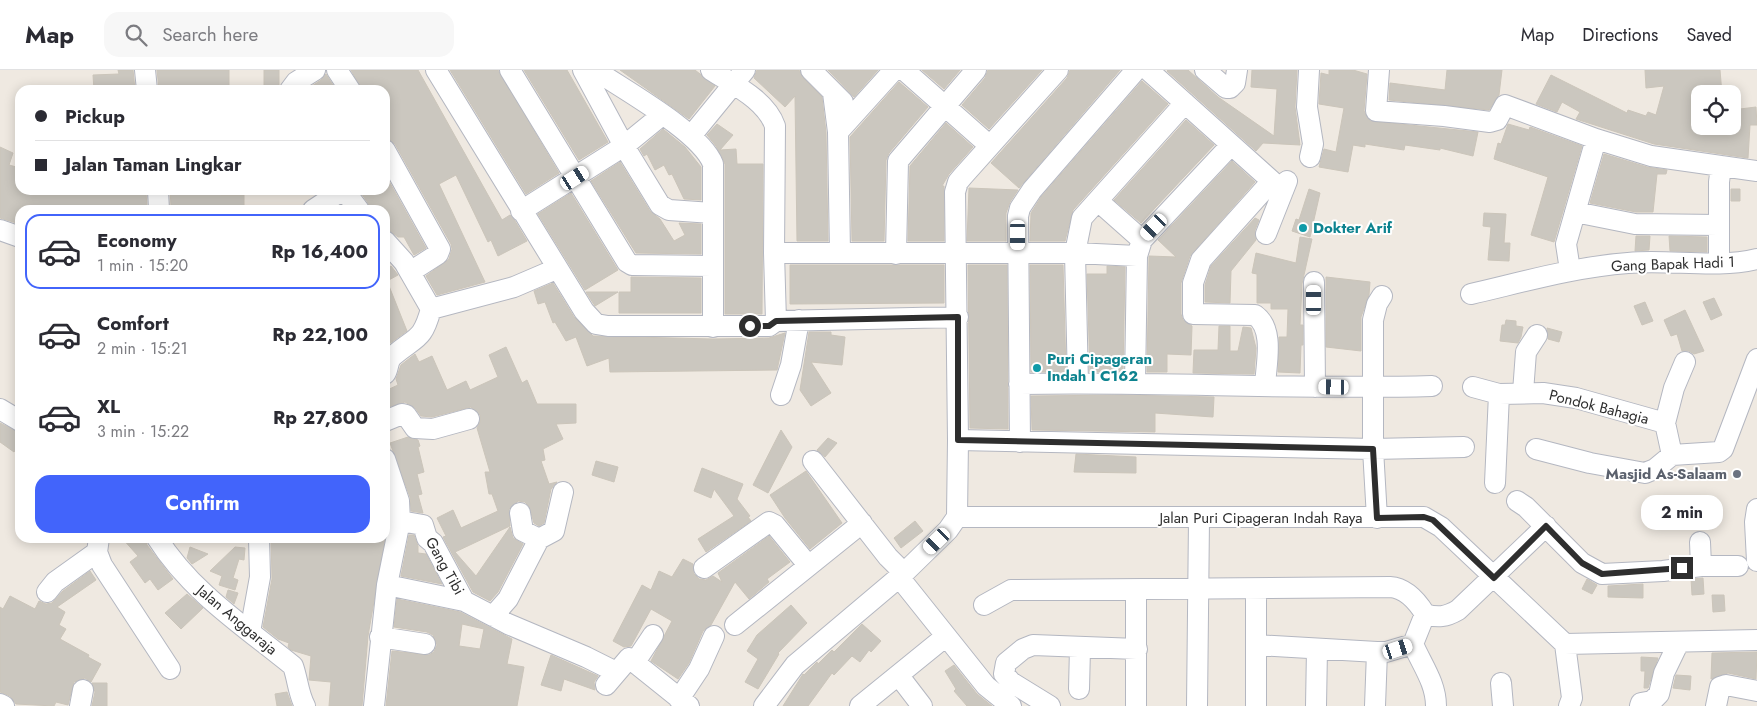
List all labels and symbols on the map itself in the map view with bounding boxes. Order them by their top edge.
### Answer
car [558,164,591,192]
car [1138,211,1169,243]
place label: Dokter Arif [1313,217,1393,239]
car [1010,220,1025,250]
marker: Dokter Arif [1297,222,1309,234]
street label: Gang Bapak Hadi 1 [1611,251,1735,277]
car [1306,285,1321,315]
route start [739,315,761,337]
place label: Puri Cipageran Indah I C162 [1047,348,1152,387]
marker: Puri Cipageran Indah I C162 [1031,362,1043,374]
car [1318,379,1349,395]
street label: Pondok Bahagia [1547,384,1651,430]
place label: Masjid As-Salaam [1606,463,1727,485]
marker: Masjid As-Salaam [1731,468,1743,480]
callout: 2 min [1641,496,1723,530]
street label: Jalan Puri Cipageran Indah Raya [1157,507,1363,529]
car [920,525,953,557]
street label: Gang Tibi [420,533,470,599]
route end [1671,557,1693,579]
street label: Jalan Anggaraja [190,578,282,660]
car [1381,637,1414,661]

